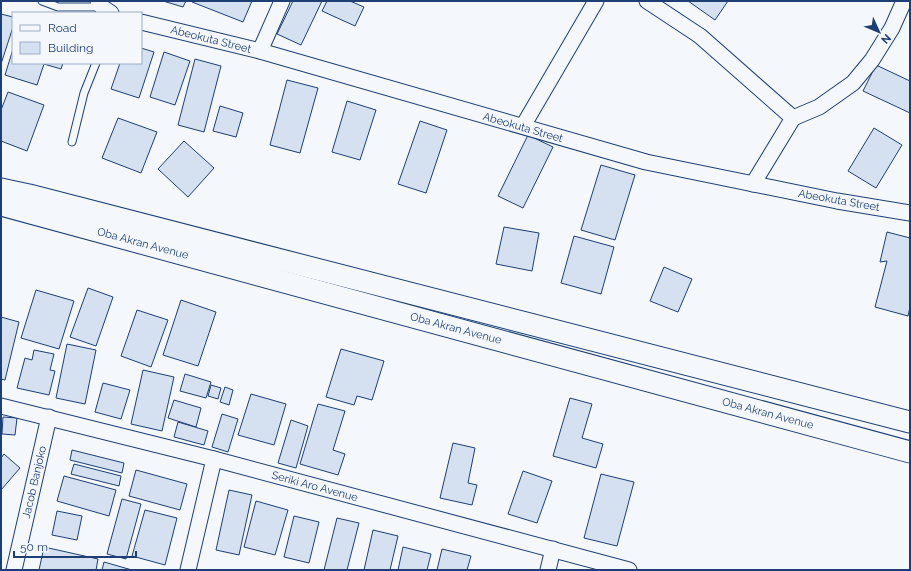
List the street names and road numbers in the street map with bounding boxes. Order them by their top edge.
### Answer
street label: Abeokuta Street [169,23,253,56]
street label: Abeokuta Street [481,110,565,145]
street label: Abeokuta Street [797,187,881,214]
street label: Oba Akran Avenue [96,225,191,262]
street label: Oba Akran Avenue [409,310,504,347]
street label: Oba Akran Avenue [721,395,816,432]
street label: Jacob Banjoko [20,444,49,520]
street label: Seriki Aro Avenue [270,469,360,504]

